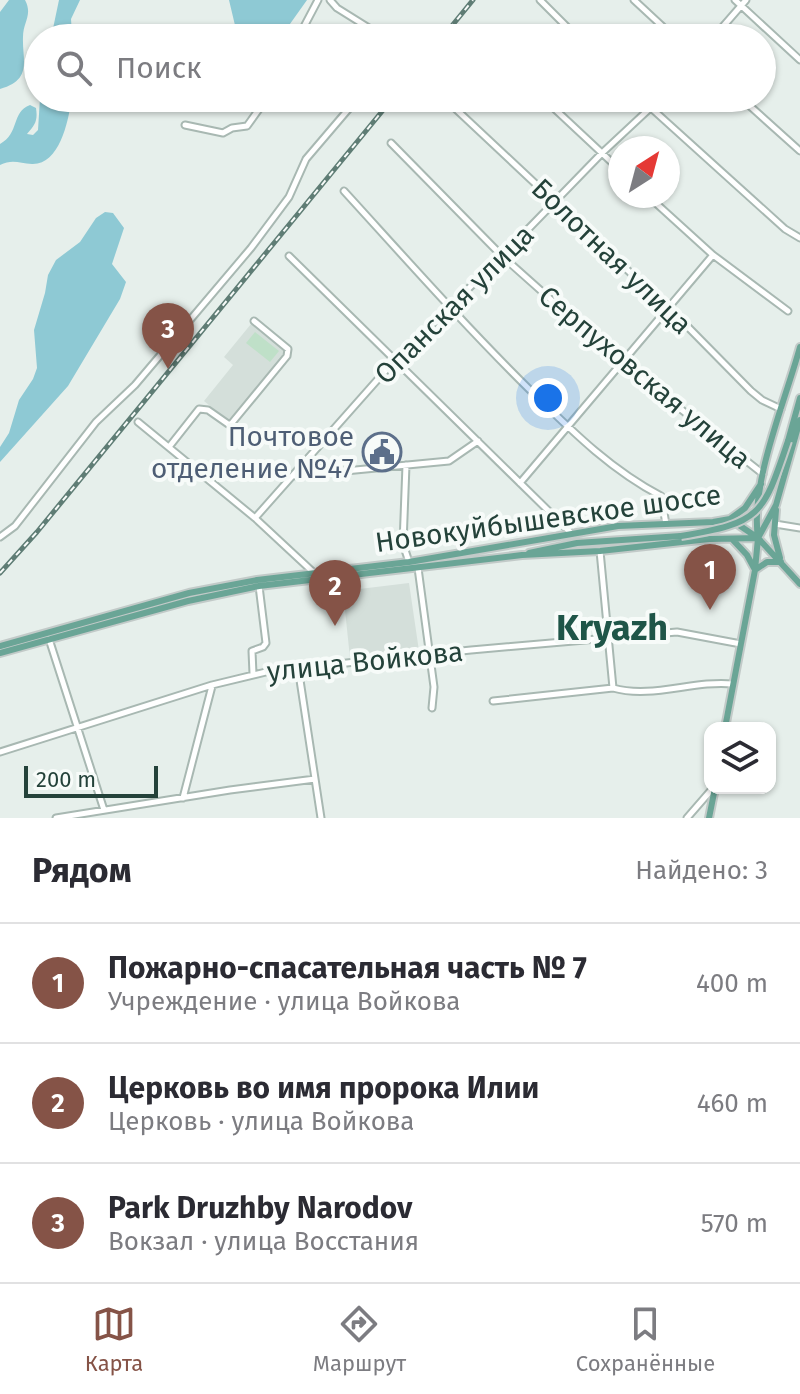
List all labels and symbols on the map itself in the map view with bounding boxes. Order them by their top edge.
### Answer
north arrow [608,136,680,208]
street label: Болотная улица [525,172,698,341]
street label: Опанская улица [368,218,541,391]
street label: Серпуховская улица [532,279,757,476]
pin: 3 [142,303,194,369]
your location [528,378,568,418]
place label: Почтовое отделение №47 [151,420,354,485]
public building icon: Почтовое отделение №47 [361,431,403,473]
street label: Новокуйбышевское шоссе [373,478,723,559]
pin: 1 [684,544,736,610]
pin: 2 [309,560,361,626]
district label: Kryazh [556,606,668,650]
street label: улица Войкова [265,635,465,688]
scale bar [24,762,158,798]

